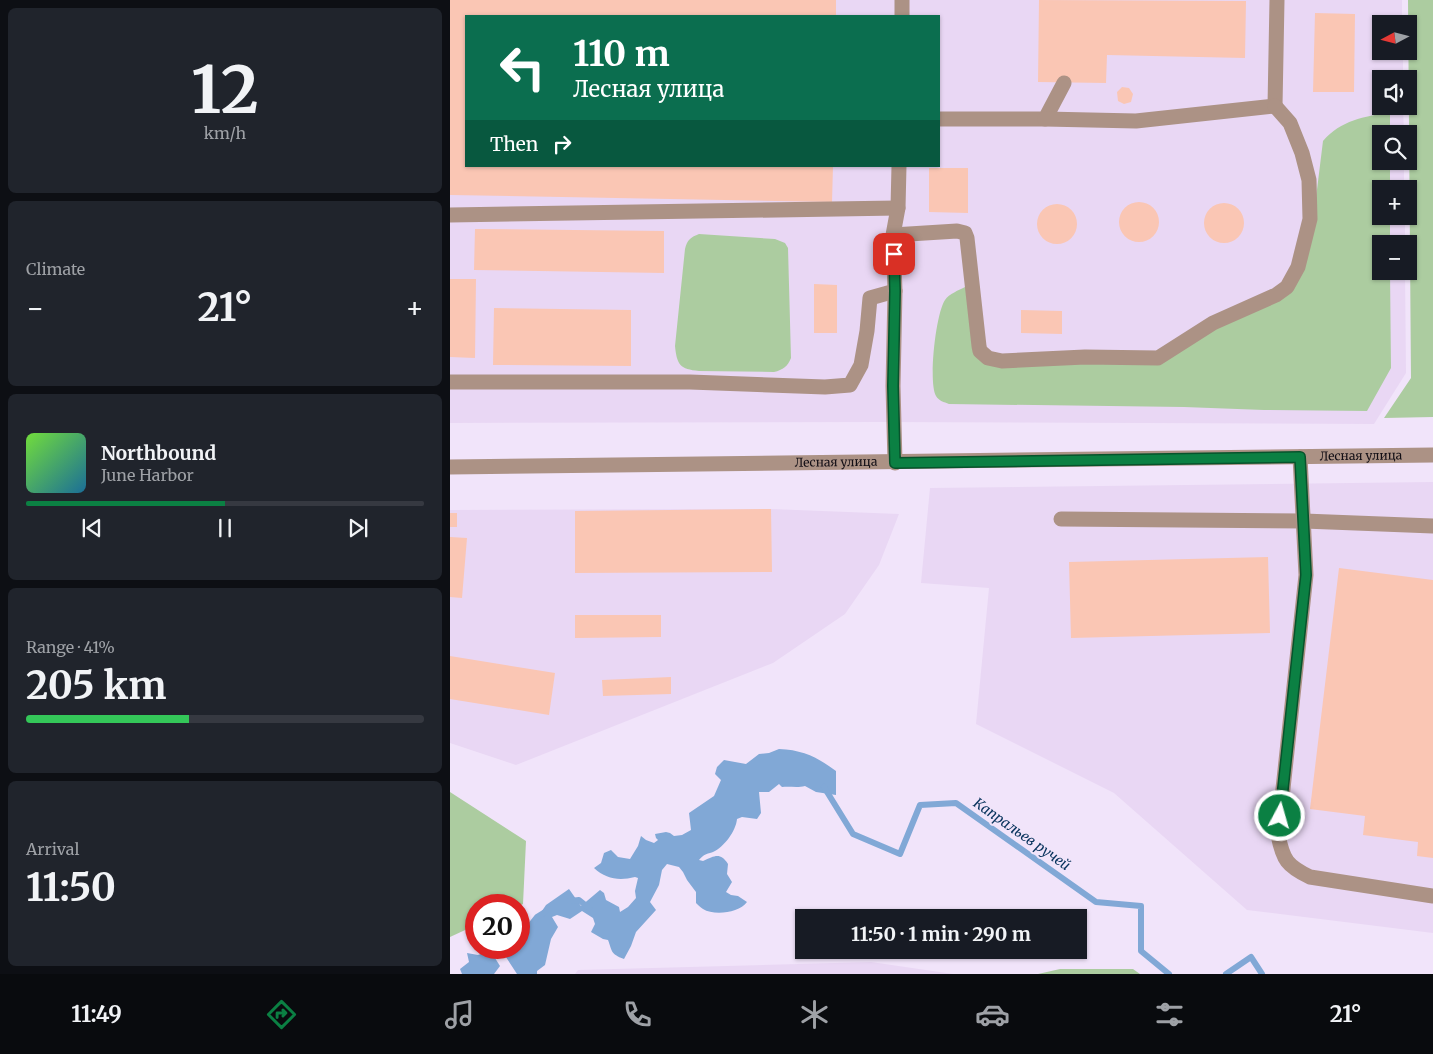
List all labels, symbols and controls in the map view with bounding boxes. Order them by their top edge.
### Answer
north arrow [1372,15,1418,60]
map controls [1372,15,1417,280]
text: 110 m [573,32,670,76]
icon: left [490,35,555,100]
text: 12 [191,49,259,131]
button: sound [1372,70,1417,115]
text: Лесная улица [573,75,724,103]
text: km/h [204,123,246,143]
button: search [1372,125,1417,170]
icon: right [548,130,576,158]
text: Then [490,132,538,156]
button: + [1372,180,1417,225]
pin [873,233,915,275]
button: − [1372,235,1417,280]
icon: arrive [880,240,908,268]
text: Climate [26,259,85,279]
text: 21° [198,284,252,331]
text: − [26,290,45,326]
text: + [405,290,424,326]
text: Northbound [101,441,216,465]
street label: Лесная улица [1320,447,1403,463]
street label: Лесная улица [795,454,878,470]
text: June Harbor [101,465,194,485]
icon: previous [78,514,106,542]
icon: pause [211,514,239,542]
icon: next [344,514,372,542]
text: Range · 41% [26,637,115,657]
text: 205 km [26,662,166,709]
position arrow [1253,789,1305,841]
water label: Капральев ручей [970,794,1074,874]
text: Arrival [26,839,79,859]
text: 11:50 [26,864,116,911]
speed limit sign: 20 [465,894,530,959]
text: 11:50 · 1 min · 290 m [851,922,1031,946]
icon: directions [264,997,299,1032]
icon: music [442,997,477,1032]
icon: phone [620,997,655,1032]
icon: climate [797,997,832,1032]
icon: car [975,997,1010,1032]
icon: filters [1152,997,1187,1032]
text: 11:49 [71,1000,122,1028]
text: 21° [1330,1000,1362,1028]

